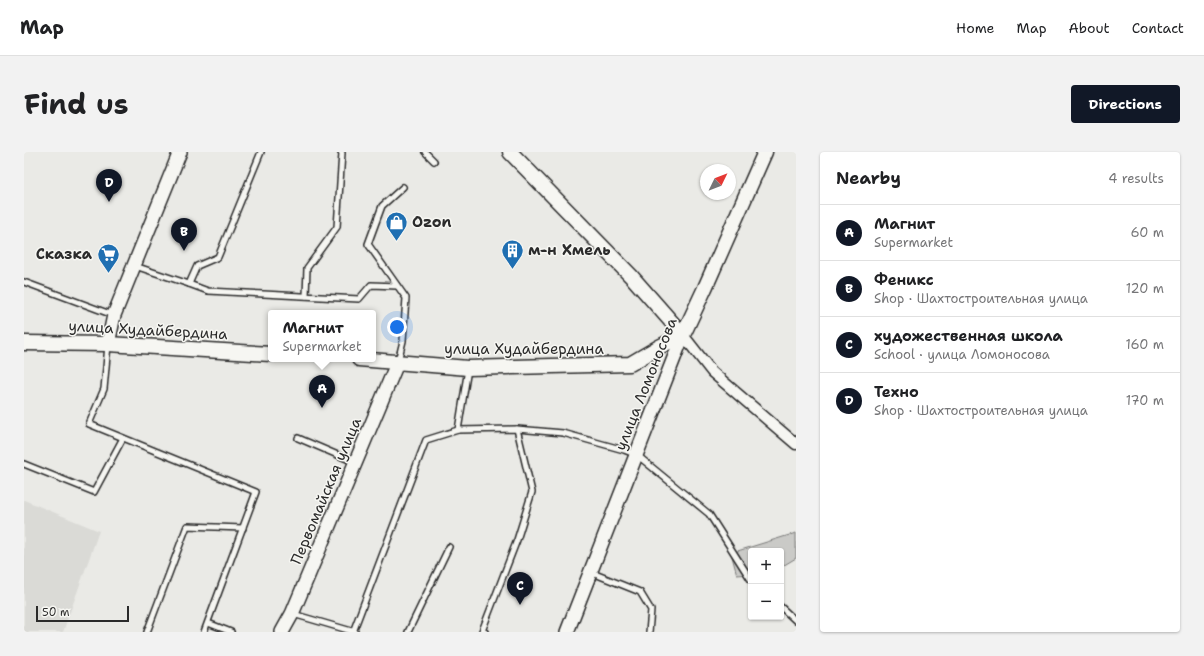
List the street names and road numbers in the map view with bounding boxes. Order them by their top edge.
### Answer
street label: улица Ломоносова [610,314,682,453]
street label: улица Худайбердина [68,316,229,344]
street label: улица Худайбердина [444,339,604,359]
street label: Первомайская улица [286,414,366,567]

